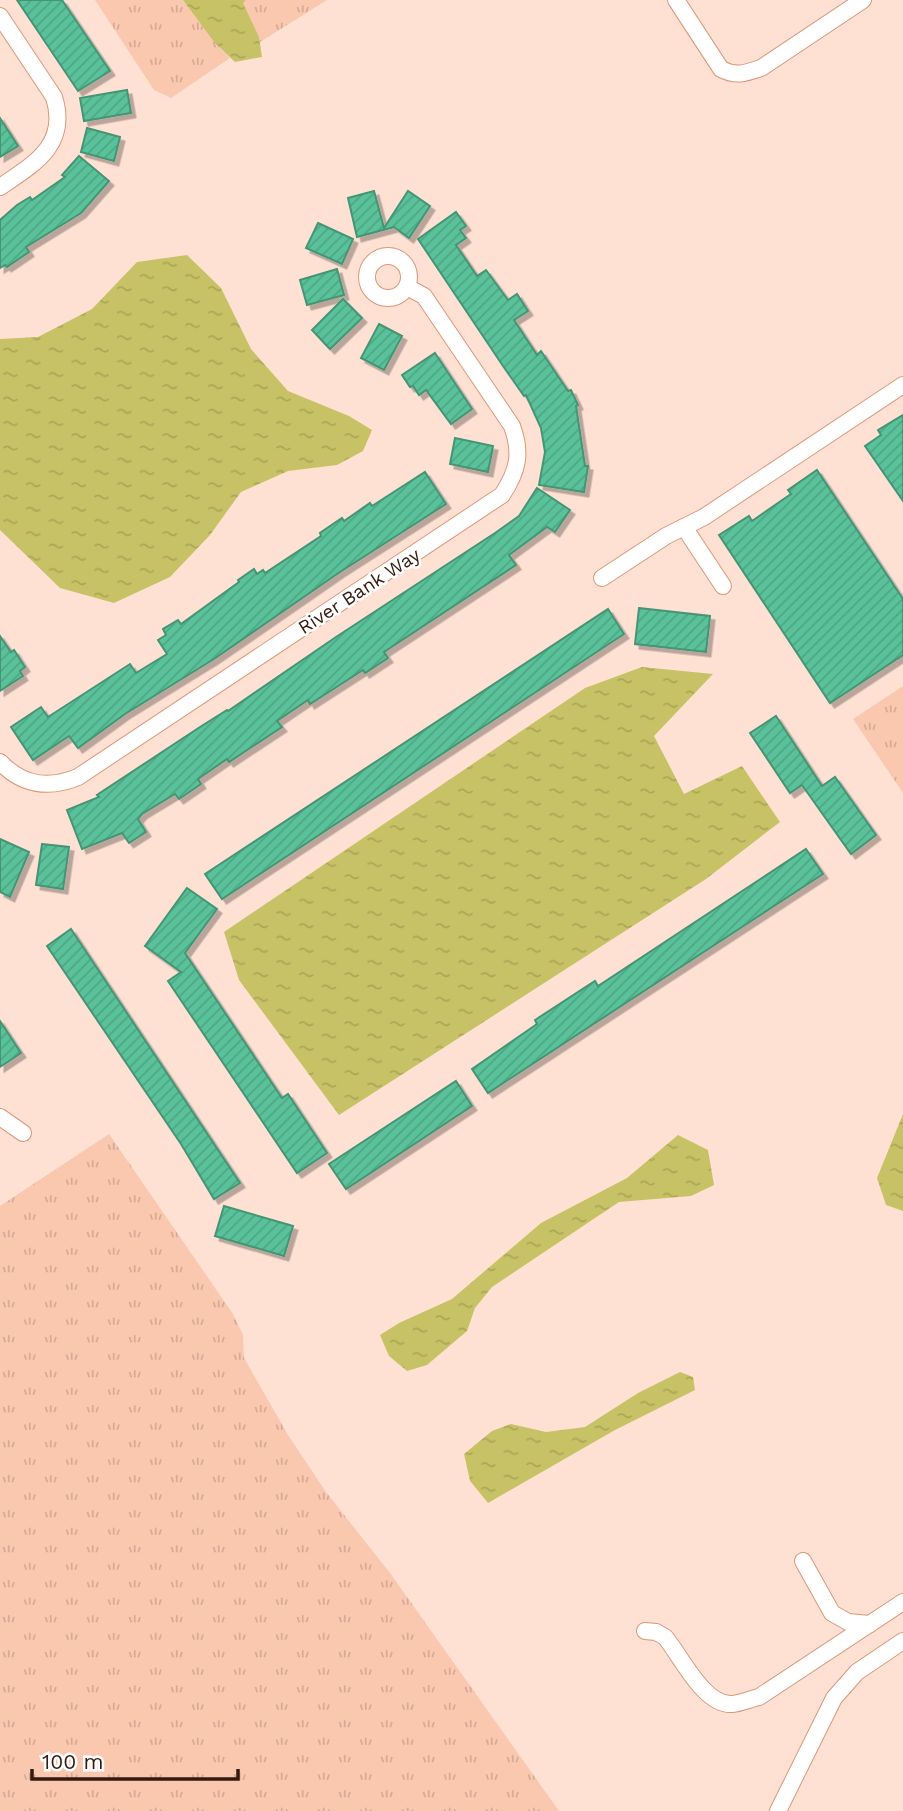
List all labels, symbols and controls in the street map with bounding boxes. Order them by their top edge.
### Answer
street label: River Bank Way [294,543,425,639]
scale bar [32,1738,238,1782]
text: 100 m [42,1749,104,1774]

